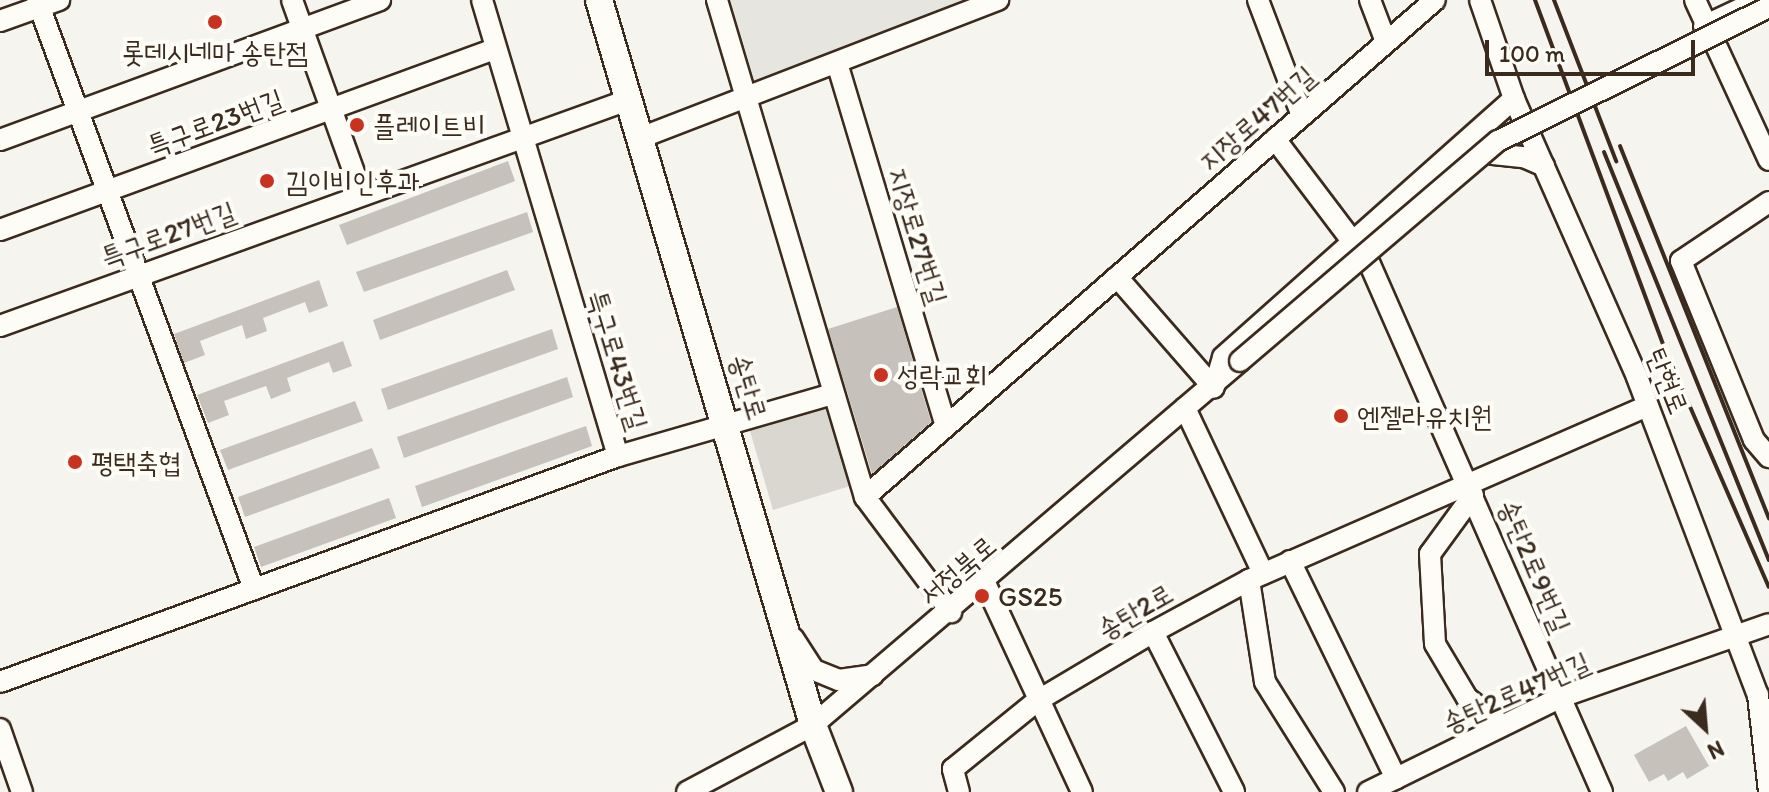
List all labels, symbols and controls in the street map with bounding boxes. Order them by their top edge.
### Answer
marker: 롯데시네마 송탄점 [206,13,224,31]
scale bar [1489,24,1699,74]
place label: 롯데시네마 송탄점 [122,35,308,69]
text: 100 m [1499,39,1565,68]
street label: 지장로47번길 [1192,58,1322,178]
street label: 특구로23번길 [142,82,288,162]
place label: 플레이트비 [373,108,486,142]
marker: 플레이트비 [348,116,366,134]
place label: 김이비인후과 [285,164,420,198]
street label: 지장로27번길 [881,164,955,308]
marker: 김이비인후과 [256,170,278,192]
street label: 특구로27번길 [96,194,240,274]
street label: 특구로43번길 [581,286,655,434]
street label: 탄현로 [1640,343,1696,419]
street label: 송탄로 [723,350,775,424]
place label: 성락교회 [897,358,987,392]
marker: 성락교회 [872,366,890,384]
place label: 엔젤라유치원 [1357,399,1492,433]
marker: 엔젤라유치원 [1332,407,1350,425]
place label: 평택축협 [91,445,181,479]
marker: 평택축협 [66,453,84,471]
street label: 송탄2로9번길 [1492,494,1578,638]
street label: 서정북로 [912,528,1002,612]
street label: 송탄2로 [1091,576,1179,646]
place label: GS25 [998,579,1062,613]
marker: GS25 [973,587,991,605]
street label: 송탄2로47번길 [1437,644,1595,740]
north arrow [1665,688,1745,768]
text: N [1703,735,1728,765]

